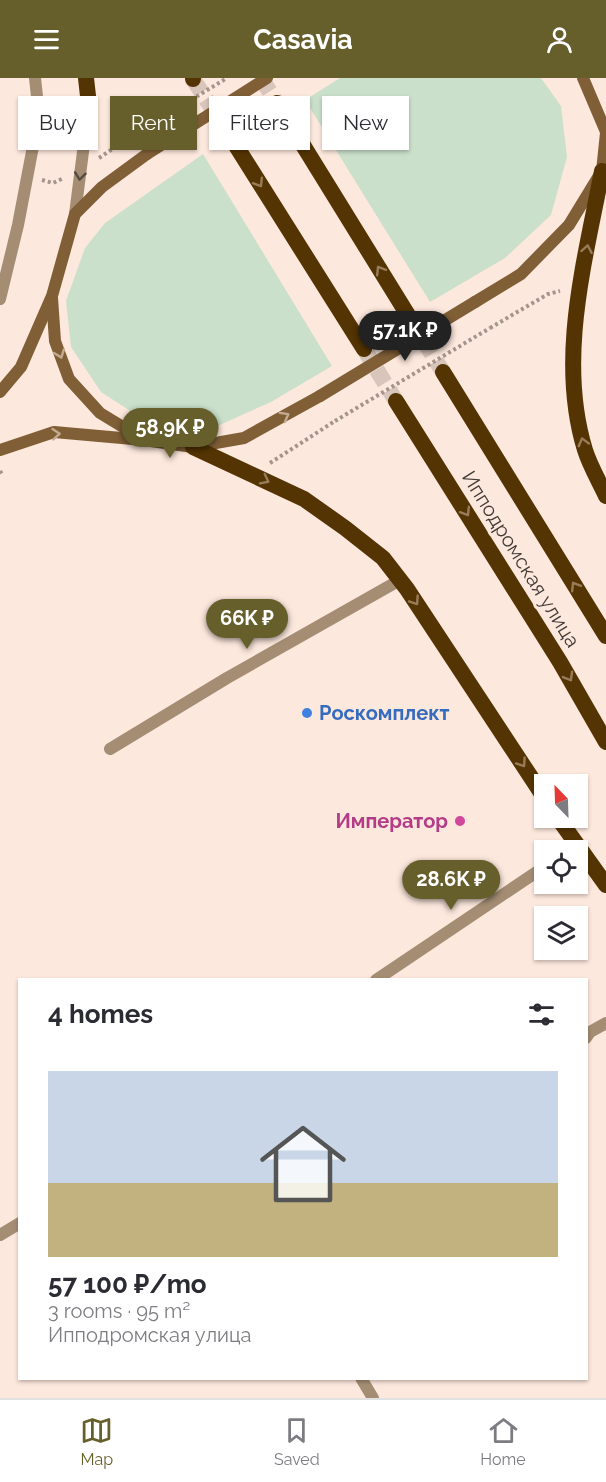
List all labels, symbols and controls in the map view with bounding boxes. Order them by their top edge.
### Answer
icon: menu [30,23,63,56]
icon: person [543,23,576,56]
text: Casavia [253,24,353,55]
chip: Buy [18,96,98,150]
chip: Rent [110,96,197,150]
chip: Filters [209,96,310,150]
chip: New [322,96,409,150]
one-way arrow [74,172,86,181]
one-way arrow [252,176,263,187]
one-way arrow [580,245,593,255]
one-way arrow [375,266,387,276]
pin: 57.1K ₽ [350,311,460,362]
text: 57.1K ₽ [372,318,438,342]
one-way arrow [53,348,65,359]
pin: 58.9K ₽ [115,408,225,459]
one-way arrow [279,412,289,423]
text: 58.9K ₽ [136,415,205,439]
one-way arrow [51,428,61,441]
one-way arrow [578,437,591,447]
street label: Ипподромская улица [457,466,585,652]
one-way arrow [259,473,270,484]
one-way arrow [459,505,470,516]
one-way arrow [571,582,583,592]
one-way arrow [407,595,419,605]
pin: 66K ₽ [205,599,289,650]
text: 66K ₽ [220,606,274,630]
one-way arrow [561,671,573,682]
place label: Роскомплект [319,701,450,725]
marker: Роскомплект [300,706,314,720]
one-way arrow [515,757,526,768]
north arrow [534,774,588,828]
map controls [534,774,588,960]
place label: Император [335,809,448,833]
marker: Император [453,814,467,828]
button: locate [534,840,588,894]
pin: 28.6K ₽ [396,860,506,911]
text: 28.6K ₽ [416,867,486,891]
button: layers [534,906,588,960]
icon: filters [525,998,558,1031]
text: 4 homes [48,999,153,1029]
icon: home [249,1110,357,1218]
text: 57 100 ₽/mo [48,1269,207,1299]
text: 3 rooms · 95 m² [48,1299,190,1323]
text: Ипподромская улица [48,1323,251,1347]
tab: Map [80,1414,113,1469]
tab: Saved [274,1414,320,1469]
tab: Home [480,1414,526,1469]

